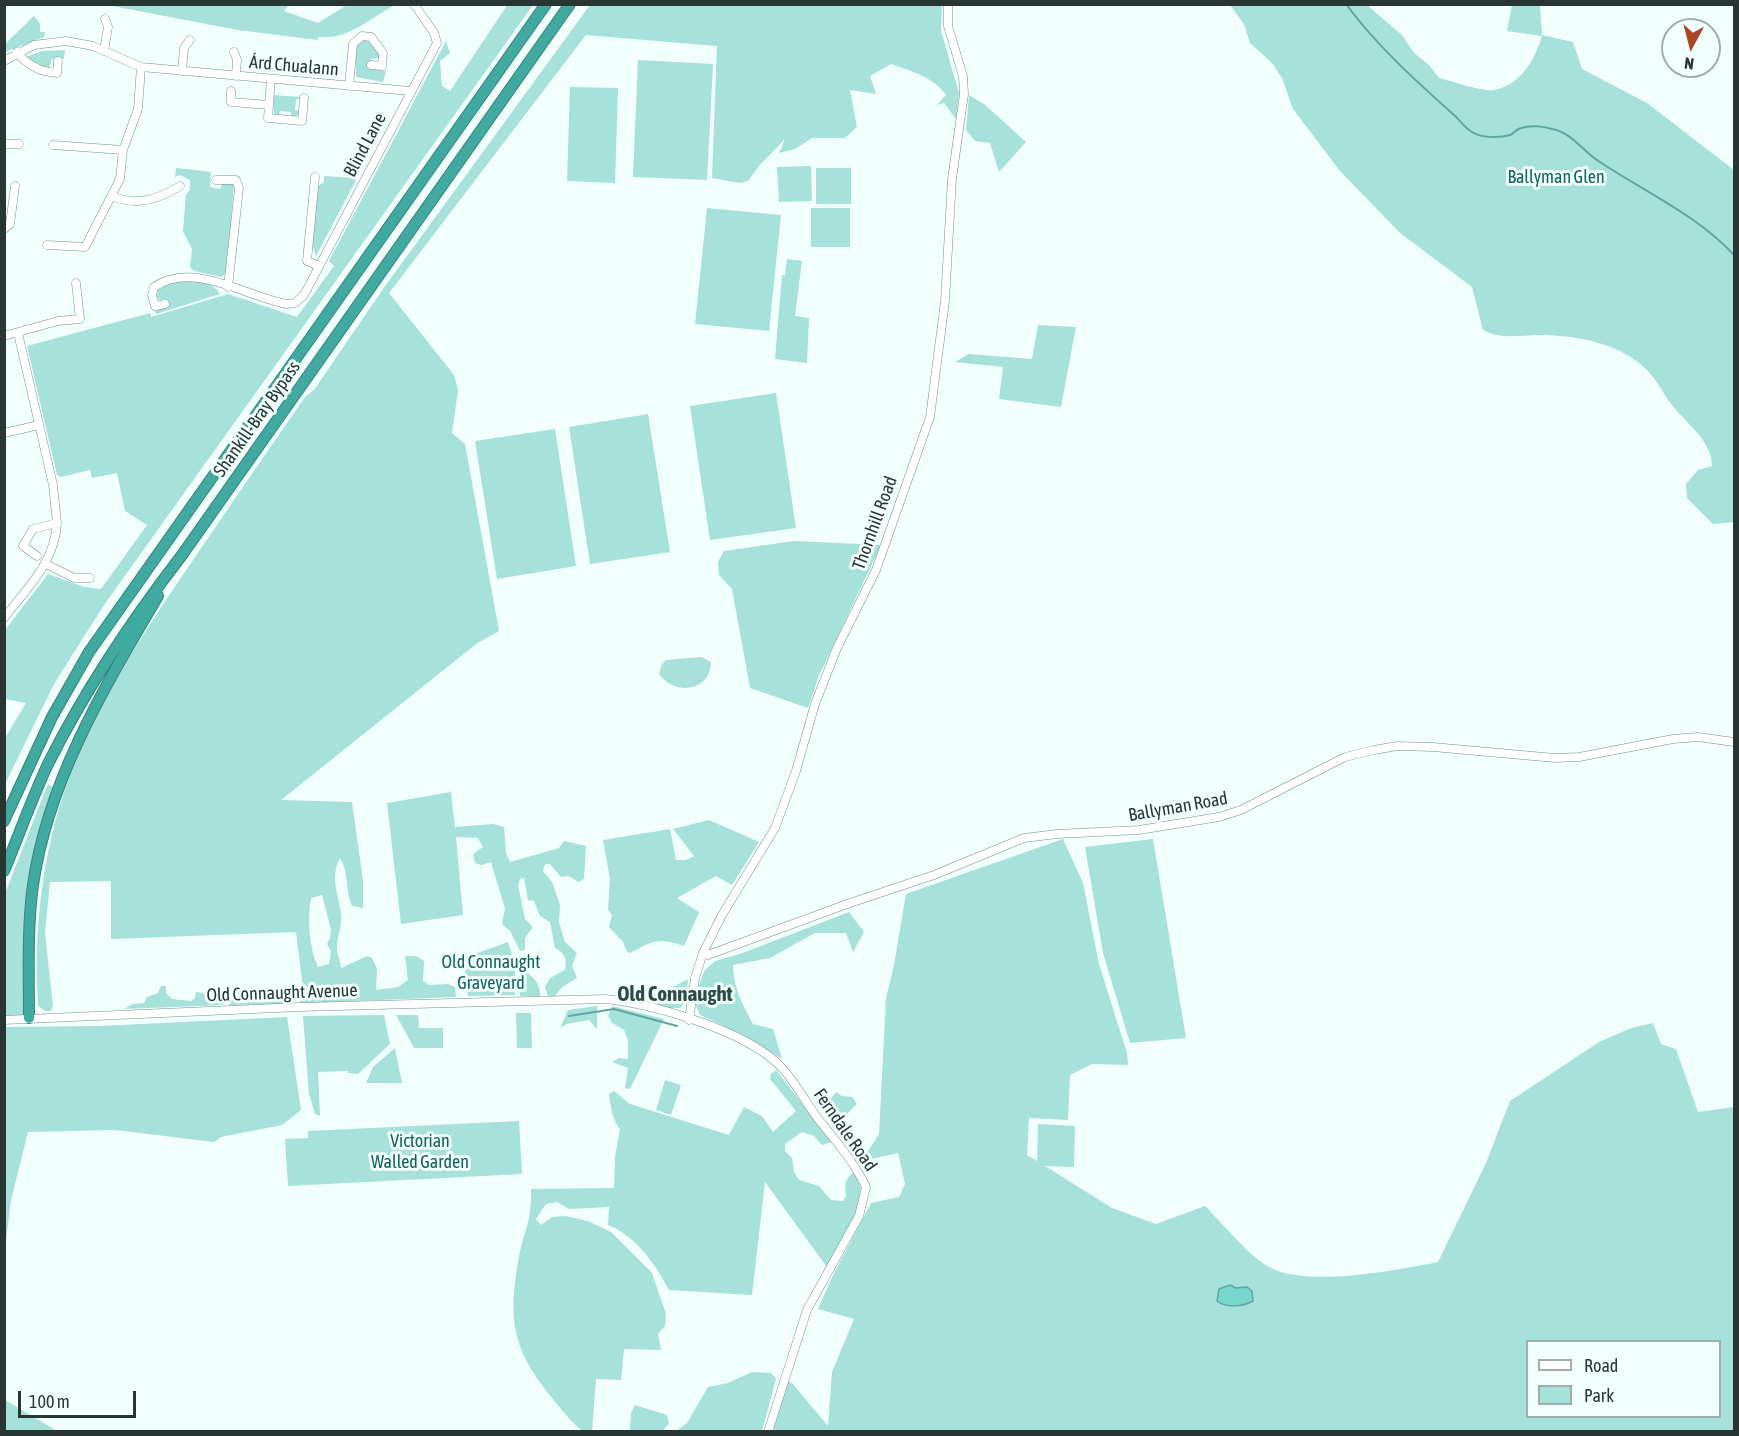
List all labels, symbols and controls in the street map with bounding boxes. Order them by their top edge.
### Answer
north arrow [1661,18,1721,78]
street label: Árd Chualann [248,51,340,81]
text: N [1683,54,1695,73]
street label: Blind Lane [339,109,391,181]
park label: Ballyman Glen [1507,166,1605,188]
street label: Shankill-Bray Bypass [209,357,305,481]
street label: Thornhill Road [848,473,902,573]
street label: Ballyman Road [1127,788,1229,826]
park label: Old Connaught Graveyard [442,951,540,994]
street label: Old Connaught Avenue [206,980,358,1006]
district label: Old Connaught [617,981,733,1007]
street label: Ferndale Road [809,1085,881,1175]
park label: Victorian Walled Garden [371,1130,469,1172]
legend [1526,1340,1721,1418]
text: Road [1584,1355,1618,1376]
scale bar [21,1379,140,1417]
text: Park [1584,1385,1614,1406]
text: 100 m [29,1391,70,1412]

